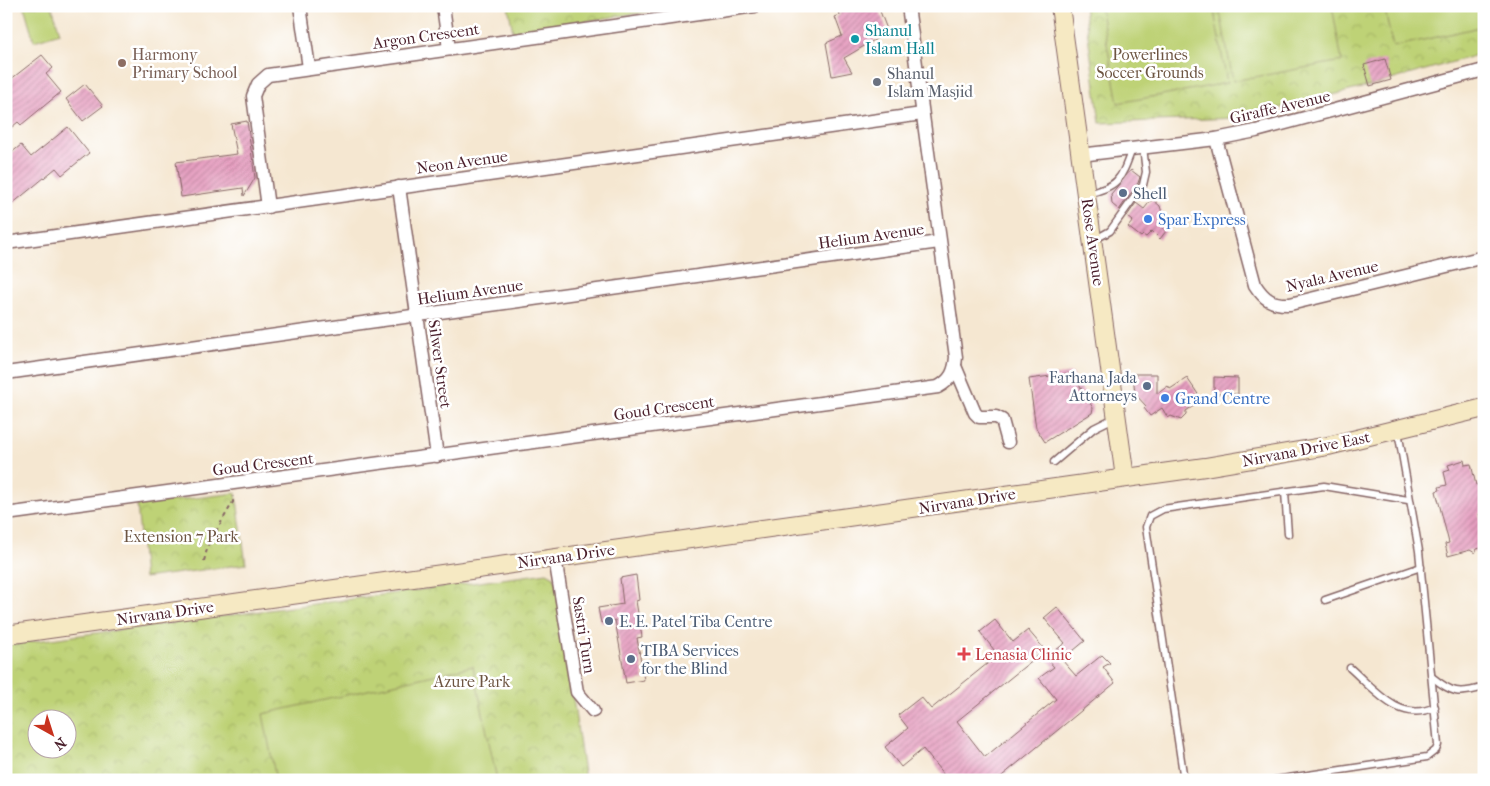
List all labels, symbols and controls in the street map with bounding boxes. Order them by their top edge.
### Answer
street label: Argon Crescent [370,19,481,53]
place label: Shanul Islam Hall [865,21,935,58]
marker: Shanul Islam Hall [849,33,861,45]
place label: Harmony Primary School [132,45,238,82]
park label: Powerlines Soccer Grounds [1096,45,1204,82]
marker: Harmony Primary School [116,57,128,69]
place label: Shanul Islam Masjid [887,64,973,101]
marker: Shanul Islam Masjid [871,76,883,88]
street label: Giraffe Avenue [1228,86,1332,128]
street label: Neon Avenue [415,146,509,178]
place label: Shell [1133,184,1167,203]
marker: Shell [1117,187,1129,199]
street label: Rose Avenue [1077,197,1109,287]
place label: Spar Express [1158,210,1246,229]
marker: Spar Express [1142,213,1154,225]
street label: Helium Avenue [817,219,925,253]
street label: Nyala Avenue [1284,256,1380,296]
street label: Helium Avenue [416,275,524,309]
street label: Silwer Street [424,319,456,410]
place label: Farhana Jada Attorneys [1049,368,1138,405]
marker: Farhana Jada Attorneys [1141,380,1153,392]
place label: Grand Centre [1175,389,1270,408]
street label: Goud Crescent [612,391,716,424]
marker: Grand Centre [1159,392,1171,404]
street label: Nirvana Drive East [1240,427,1372,471]
street label: Goud Crescent [211,448,315,480]
street label: Nirvana Drive [917,484,1017,518]
park label: Extension 7 Park [123,527,239,546]
street label: Nirvana Drive [516,540,616,572]
street label: Sastri Turn [569,595,600,676]
street label: Nirvana Drive [115,597,215,629]
place label: E. E. Patel Tiba Centre [619,612,772,631]
marker: E. E. Patel Tiba Centre [603,615,615,627]
place label: TIBA Services for the Blind [641,641,739,678]
place label: Lenasia Clinic [975,645,1072,664]
marker: Lenasia Clinic [957,647,971,661]
marker: TIBA Services for the Blind [625,653,637,665]
park label: Azure Park [433,672,511,691]
north arrow [28,708,78,758]
text: N [50,734,69,754]

